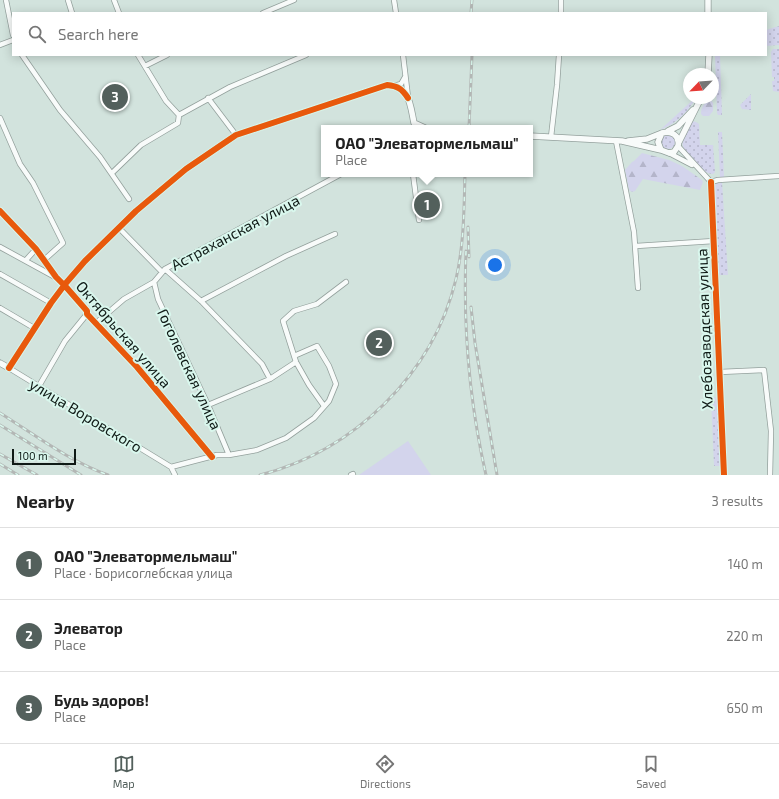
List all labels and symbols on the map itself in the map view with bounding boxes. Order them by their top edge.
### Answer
north arrow [683,68,719,104]
pin: 3 [102,82,128,112]
street label: Астраханская улица [168,190,303,274]
pin: 1 [414,190,440,220]
street label: Хлебозаводская улица [692,248,717,410]
your location [485,255,505,275]
street label: Октябрьская улица [72,277,175,392]
street label: Гоголевская улица [153,306,226,433]
pin: 2 [366,328,392,358]
street label: улица Воровского [26,374,145,457]
scale bar [12,447,76,466]

